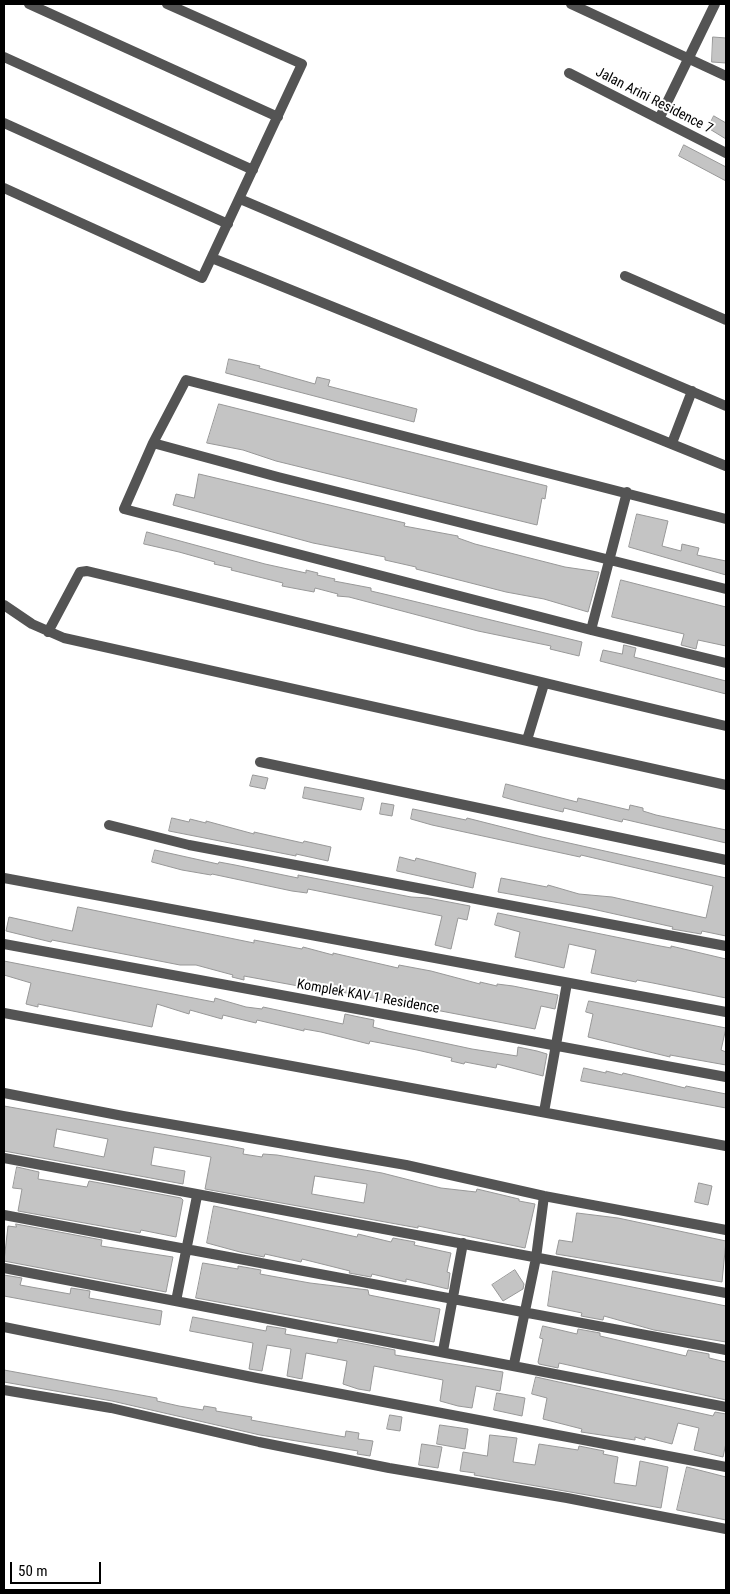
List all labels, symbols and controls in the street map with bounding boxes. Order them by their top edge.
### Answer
street label: Jalan Arini Residence 7 [593,64,715,138]
street label: Komplek KAV 1 Residence [295,976,441,1018]
scale bar [12,1552,104,1584]
text: 50 m [18,1562,48,1580]

